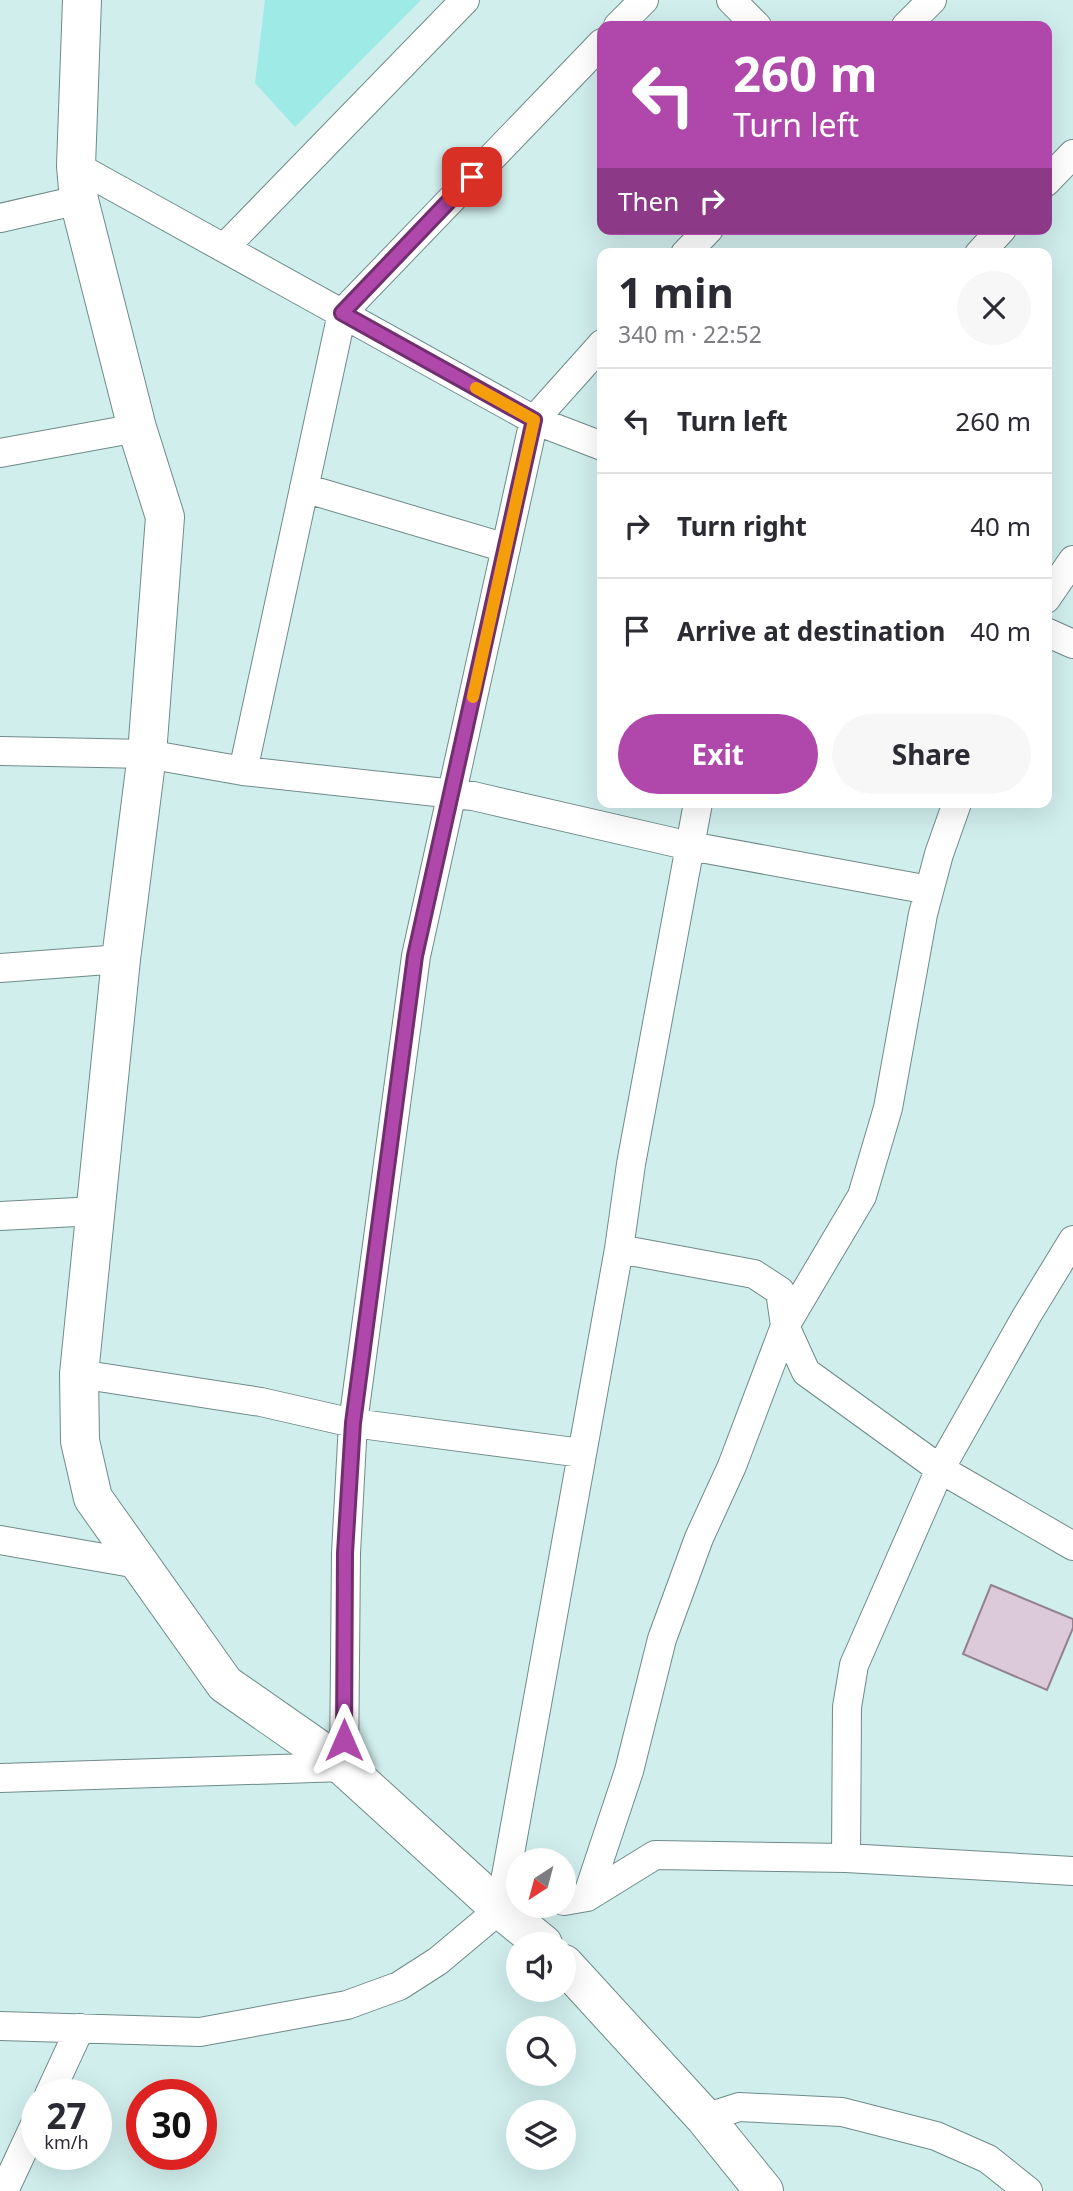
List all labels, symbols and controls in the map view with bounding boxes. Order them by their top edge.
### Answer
text: 260 m [733,40,878,106]
icon: left [618,49,709,140]
text: Turn left [733,103,859,146]
pin [442,147,502,207]
icon: arrive [453,158,491,196]
icon: right [693,182,731,220]
text: Then [618,183,679,219]
text: 1 min [618,263,734,320]
button: close [957,271,1031,345]
text: 340 m · 22:52 [618,318,762,350]
icon: left [618,402,656,440]
text: Turn left [677,403,788,439]
text: 260 m [955,403,1031,439]
icon: right [618,507,656,545]
text: Turn right [677,508,807,544]
text: 40 m [970,508,1031,544]
icon: arrive [618,612,656,650]
text: Arrive at destination [677,613,946,649]
text: 40 m [970,613,1031,649]
button: Exit [618,714,818,794]
button: Share [832,714,1031,794]
position arrow [307,1703,381,1777]
north arrow [506,1848,576,1918]
map controls [506,1848,576,2170]
button: sound [506,1932,576,2002]
button: search [506,2016,576,2086]
speed limit sign: 30 [126,2079,217,2170]
text: 27 [46,2092,87,2139]
button: layers [506,2100,576,2170]
text: km/h [44,2130,89,2154]

